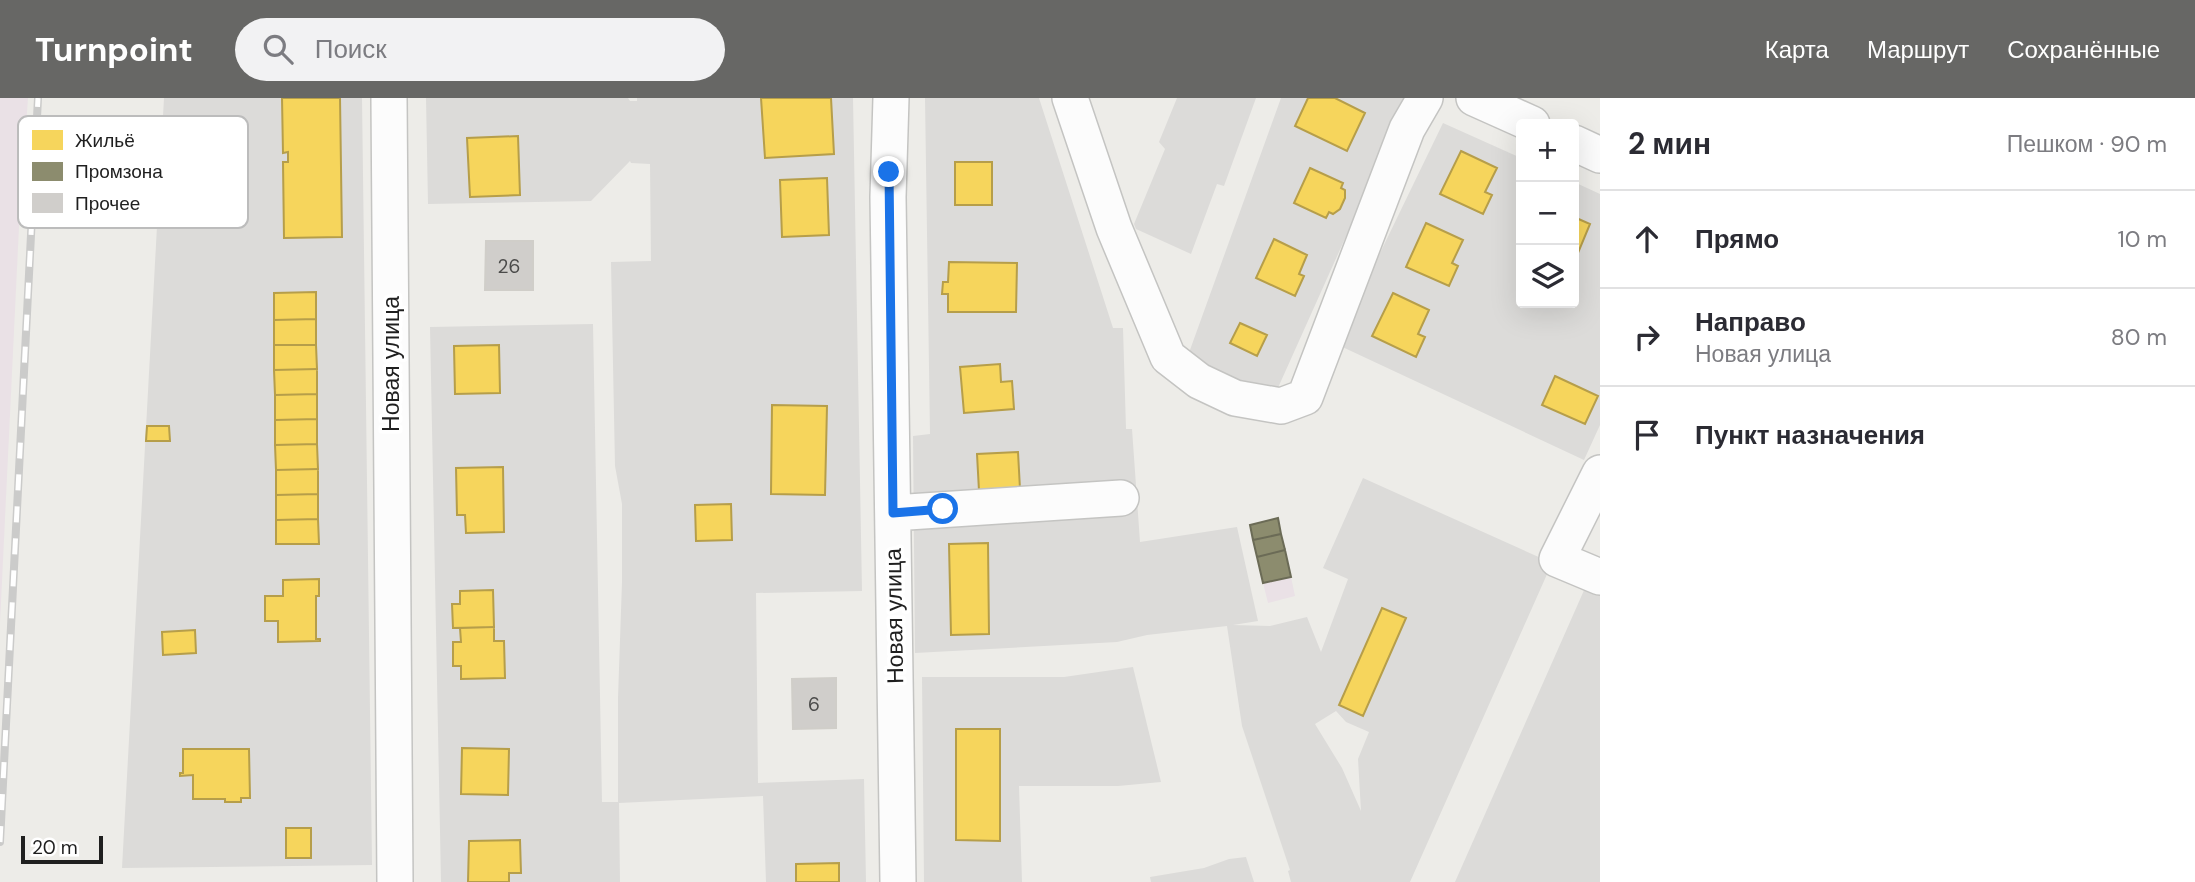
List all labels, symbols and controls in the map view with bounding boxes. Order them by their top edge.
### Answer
search box [235,18,725,81]
text: Turnpoint [35,28,193,71]
icon: search [259,30,297,68]
text: Поиск [315,32,387,66]
text: Карта [1765,34,1829,65]
text: Маршрут [1867,34,1969,65]
text: Сохранённые [2007,34,2160,65]
legend [18,116,248,228]
map controls [1516,119,1579,308]
button: + [1516,119,1579,182]
text: 2 мин [1628,124,1711,163]
text: Жильё [75,128,135,153]
text: Пешком · 90 m [2007,129,2167,159]
route end [873,156,904,187]
text: Промзона [75,159,163,184]
button: − [1516,182,1579,245]
text: Прочее [75,191,140,216]
icon: ahead [1628,220,1666,258]
text: Прямо [1695,222,1779,256]
text: 10 m [2117,224,2167,254]
button: layers [1516,245,1579,308]
house number: 26 [498,254,520,279]
street label: Новая улица [376,296,406,432]
text: Направо [1695,305,1806,339]
icon: right [1628,318,1666,356]
text: 80 m [2111,322,2167,352]
text: Новая улица [1695,339,1831,369]
icon: arrive [1628,416,1666,454]
text: Пункт назначения [1695,418,1925,452]
route start [927,493,958,524]
street label: Новая улица [878,548,910,684]
house number: 6 [808,692,820,717]
scale bar [21,833,103,865]
text: 20 m [32,835,78,860]

